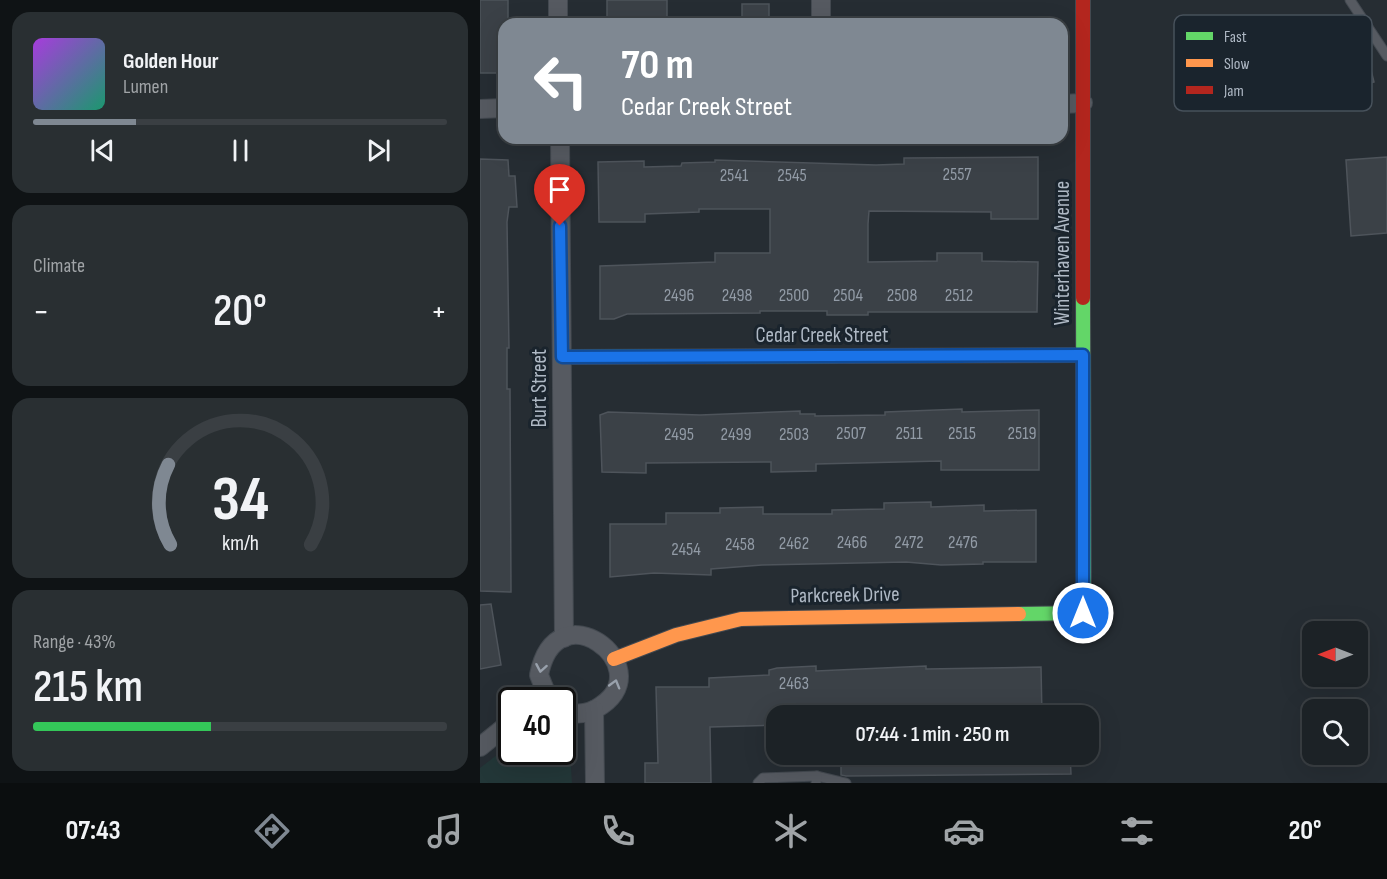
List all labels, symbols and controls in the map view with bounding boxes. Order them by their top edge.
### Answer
legend [1174,15,1372,111]
text: Fast [1224,28,1247,47]
text: 70 m [621,40,694,91]
icon: left [522,42,600,120]
text: Golden Hour [123,48,219,75]
text: Slow [1224,55,1249,74]
text: Lumen [123,75,168,99]
text: Jam [1223,82,1244,101]
text: Cedar Creek Street [621,91,792,123]
icon: previous [86,134,119,167]
icon: pause [224,134,257,167]
icon: next [362,134,395,167]
pin [534,164,585,226]
house number: 2557 [943,164,972,185]
house number: 2541 [720,165,749,186]
house number: 2545 [777,165,807,186]
icon: arrive [543,173,576,206]
street label: Winterhaven Avenue [1050,181,1075,325]
text: Climate [33,254,85,278]
text: 20° [213,284,267,339]
house number: 2496 [664,285,694,306]
house number: 2498 [722,285,752,306]
house number: 2500 [779,285,809,306]
house number: 2504 [833,285,864,306]
house number: 2508 [887,285,917,306]
house number: 2512 [945,285,973,306]
text: − [33,292,49,332]
text: + [431,292,447,332]
street label: Cedar Creek Street [756,323,889,348]
street label: Burt Street [527,349,552,427]
house number: 2507 [836,423,867,444]
house number: 2511 [895,423,923,444]
house number: 2515 [948,423,976,444]
house number: 2519 [1008,423,1036,444]
house number: 2495 [664,424,694,445]
house number: 2499 [721,424,751,445]
house number: 2503 [779,424,809,445]
text: 34 [211,463,269,538]
text: km/h [221,531,259,556]
house number: 2466 [837,532,867,553]
house number: 2472 [894,532,924,553]
house number: 2476 [948,532,978,553]
house number: 2462 [779,533,809,554]
house number: 2458 [725,534,755,555]
house number: 2454 [671,539,701,560]
position arrow [1051,581,1115,645]
street label: Parkcreek Drive [790,582,900,608]
north arrow [1302,621,1368,687]
map controls [1302,621,1368,765]
text: Range · 43% [33,630,116,654]
text: 215 km [33,660,143,715]
one-way arrow [536,663,548,673]
house number: 2463 [779,673,809,694]
one-way arrow [607,679,620,689]
speed limit sign: 40 [498,687,576,765]
button: search [1302,699,1368,765]
text: 07:44 · 1 min · 250 m [856,721,1009,748]
icon: directions [251,810,293,852]
icon: music [424,810,466,852]
icon: phone [597,810,639,852]
icon: climate [770,810,812,852]
icon: car [943,810,985,852]
icon: filters [1116,810,1158,852]
text: 07:43 [65,815,121,847]
text: 20° [1288,815,1322,847]

